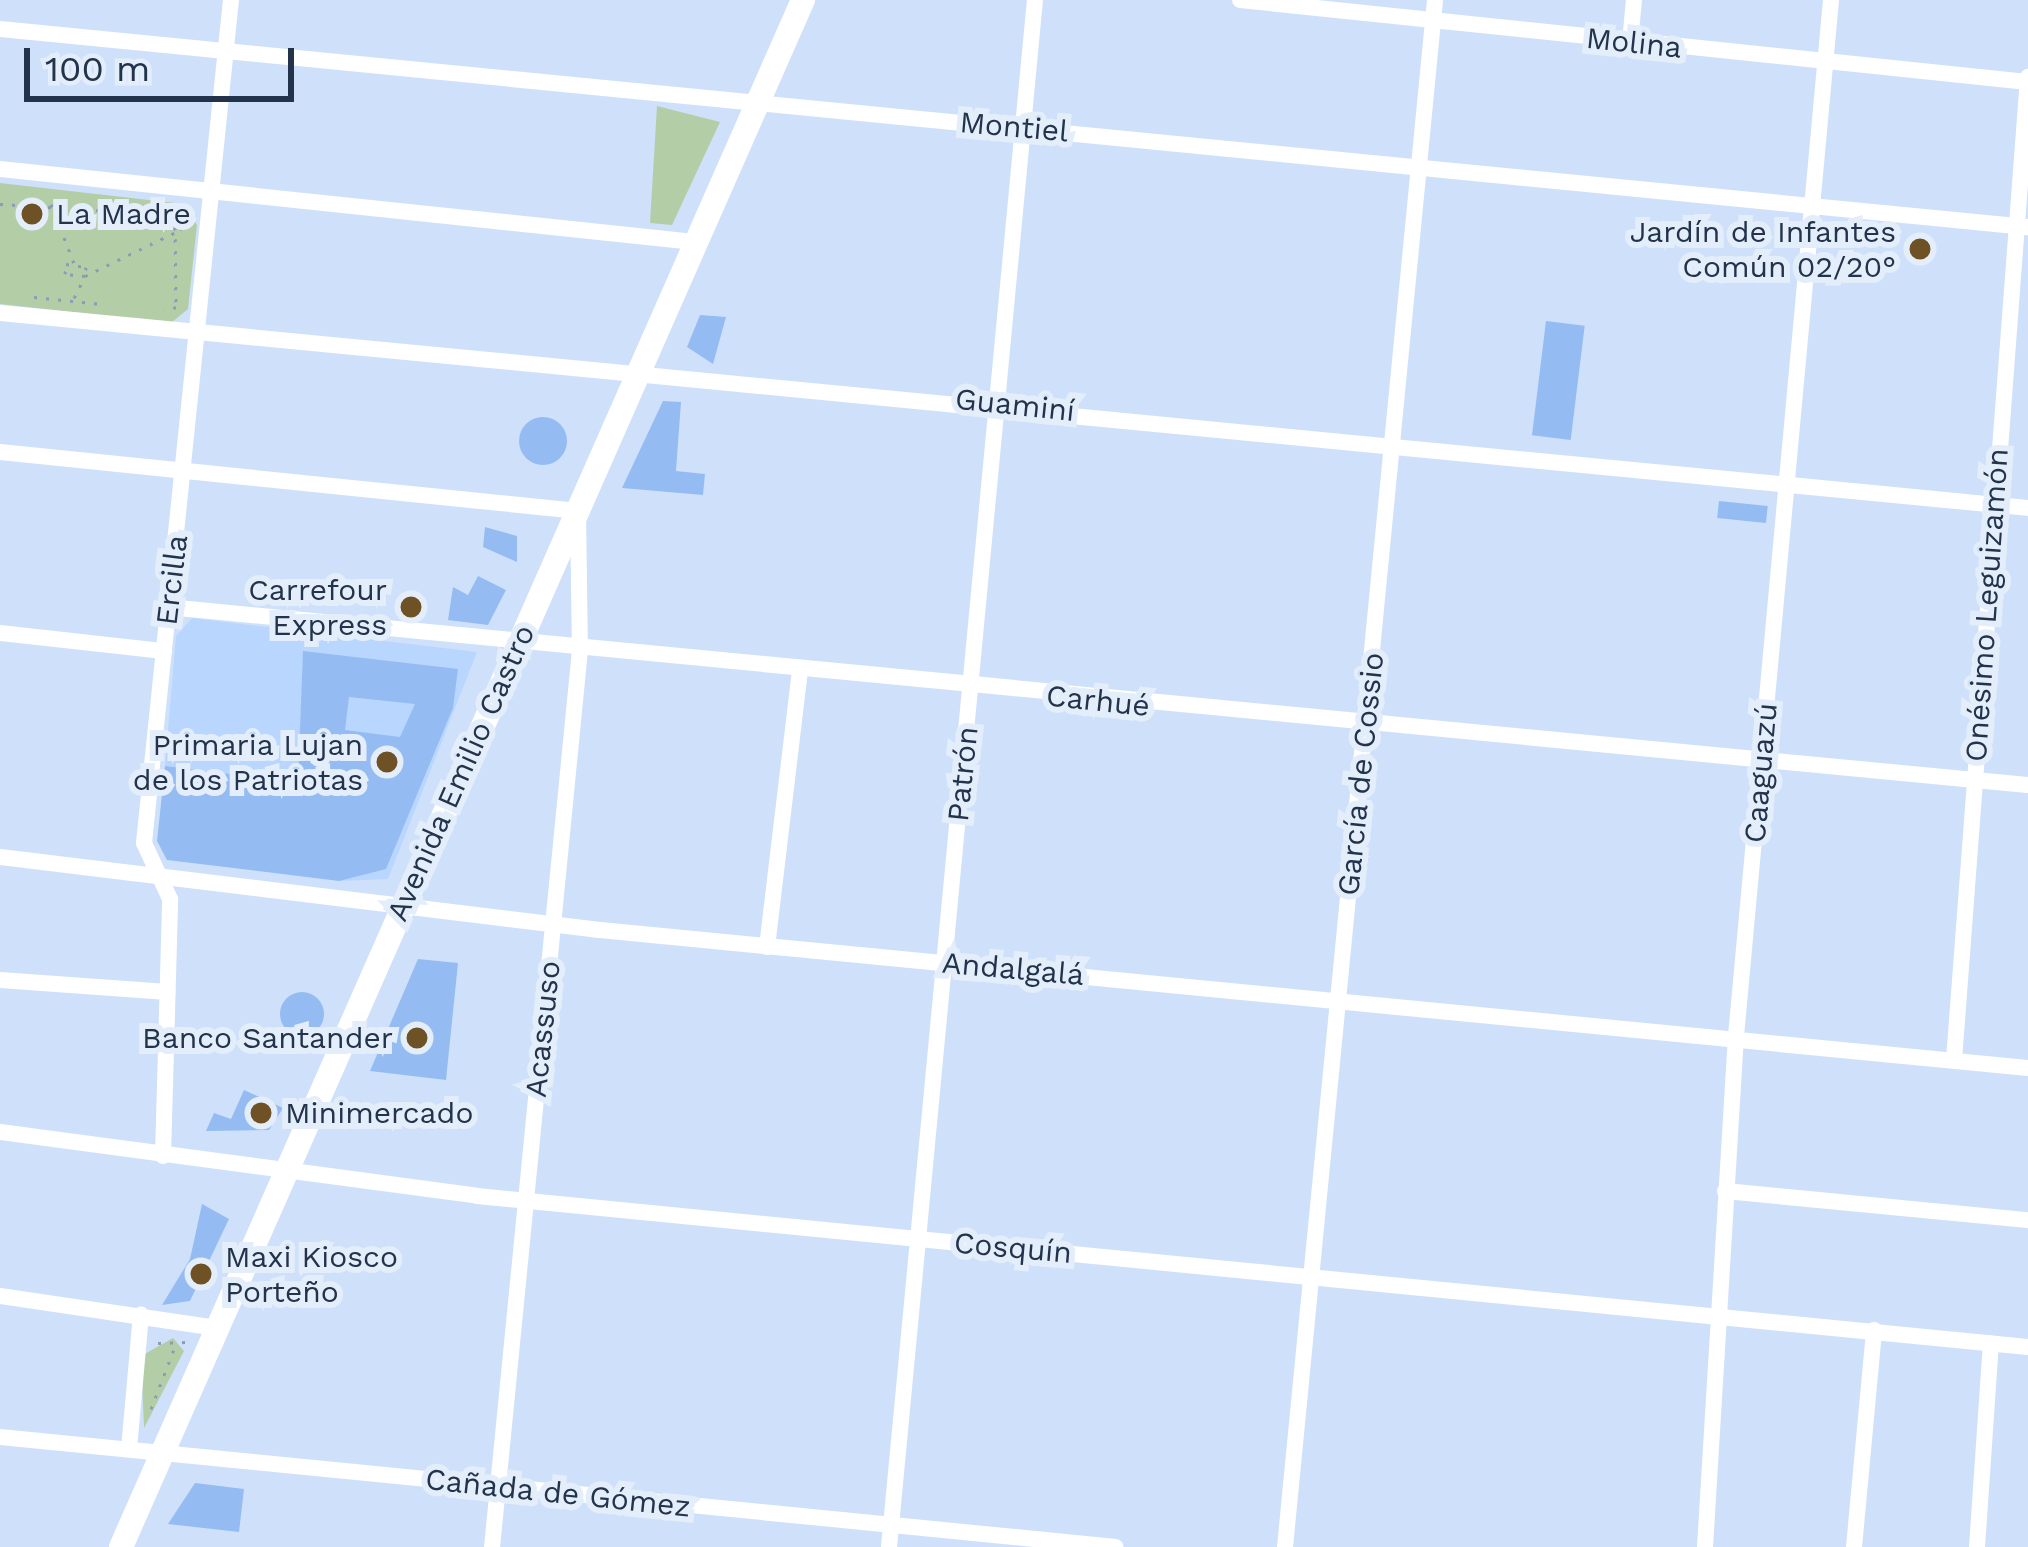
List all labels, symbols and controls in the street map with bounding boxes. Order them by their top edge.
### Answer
street label: Molina [1584,20,1684,66]
scale bar [30,24,300,98]
text: 100 m [45,48,150,90]
street label: Montiel [958,104,1070,150]
place label: La Madre [56,196,191,232]
marker: La Madre [19,201,45,227]
place label: Jardín de Infantes Común 02/20° [1630,214,1896,284]
marker: Jardín de Infantes Común 02/20° [1907,236,1933,262]
street label: Guaminí [953,381,1077,429]
street label: Onésimo Leguizamón [1958,447,2016,763]
street label: Ercilla [149,533,195,627]
place label: Carrefour Express [248,572,387,642]
marker: Carrefour Express [398,594,424,620]
street label: Avenida Emilio Castro [379,619,543,927]
street label: García de Cossio [1330,650,1392,898]
street label: Carhué [1044,678,1152,724]
street label: Caaguazú [1737,701,1785,845]
street label: Patrón [940,725,986,823]
place label: Primaria Lujan de los Patriotas [133,727,363,798]
marker: Primaria Lujan de los Patriotas [374,749,400,775]
street label: Andalgalá [940,945,1086,993]
street label: Acassuso [518,959,568,1099]
place label: Banco Santander [142,1020,393,1056]
marker: Banco Santander [404,1025,430,1051]
place label: Minimercado [285,1095,473,1131]
marker: Minimercado [248,1100,274,1126]
street label: Cosquín [953,1225,1073,1271]
place label: Maxi Kiosco Porteño [225,1239,398,1310]
marker: Maxi Kiosco Porteño [188,1261,214,1287]
street label: Cañada de Gómez [423,1461,693,1525]

